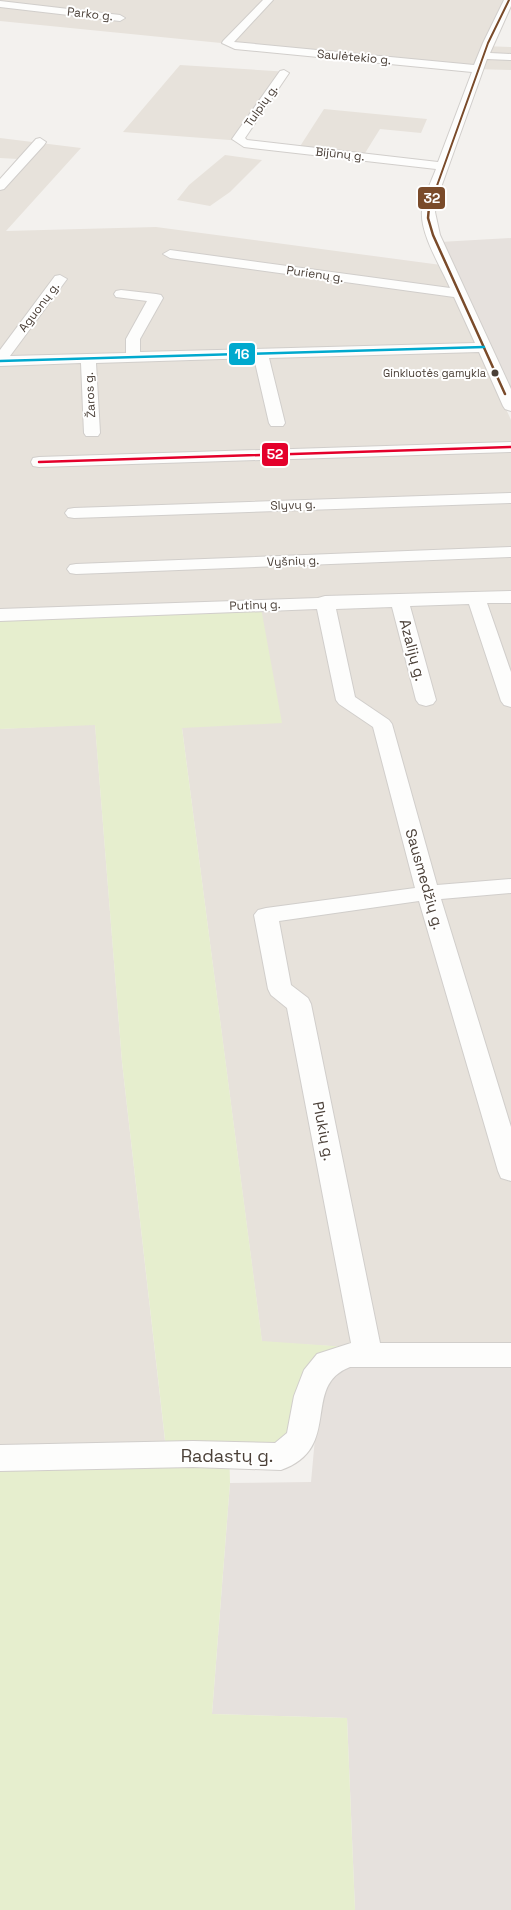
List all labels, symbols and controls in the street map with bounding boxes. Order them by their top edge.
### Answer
street label: Parko g. [66,4,114,24]
street label: Saulėtekio g. [316,46,392,68]
street label: Tulpių g. [241,82,281,130]
street label: Bijūnų g. [314,143,366,165]
line badge: 32 [417,186,446,210]
text: 32 [424,189,440,207]
street label: Purienų g. [285,262,345,286]
street label: Aguonų g. [15,279,63,335]
line badge: 16 [228,342,256,366]
text: 16 [235,345,250,363]
place label: Ginkluotės gamykla [383,366,487,380]
marker: Ginkluotės gamykla [490,368,500,378]
street label: Žaros g. [81,372,99,418]
line badge: 52 [261,442,289,467]
text: 52 [267,445,283,463]
street label: Slyvų g. [270,496,316,514]
street label: Vyšnių g. [267,552,319,570]
street label: Putinų g. [229,596,281,614]
street label: Azalijų g. [396,617,430,683]
street label: Sausmedžių g. [402,826,448,932]
street label: Plukių g. [309,1100,339,1162]
street label: Radastų g. [181,1444,273,1467]

